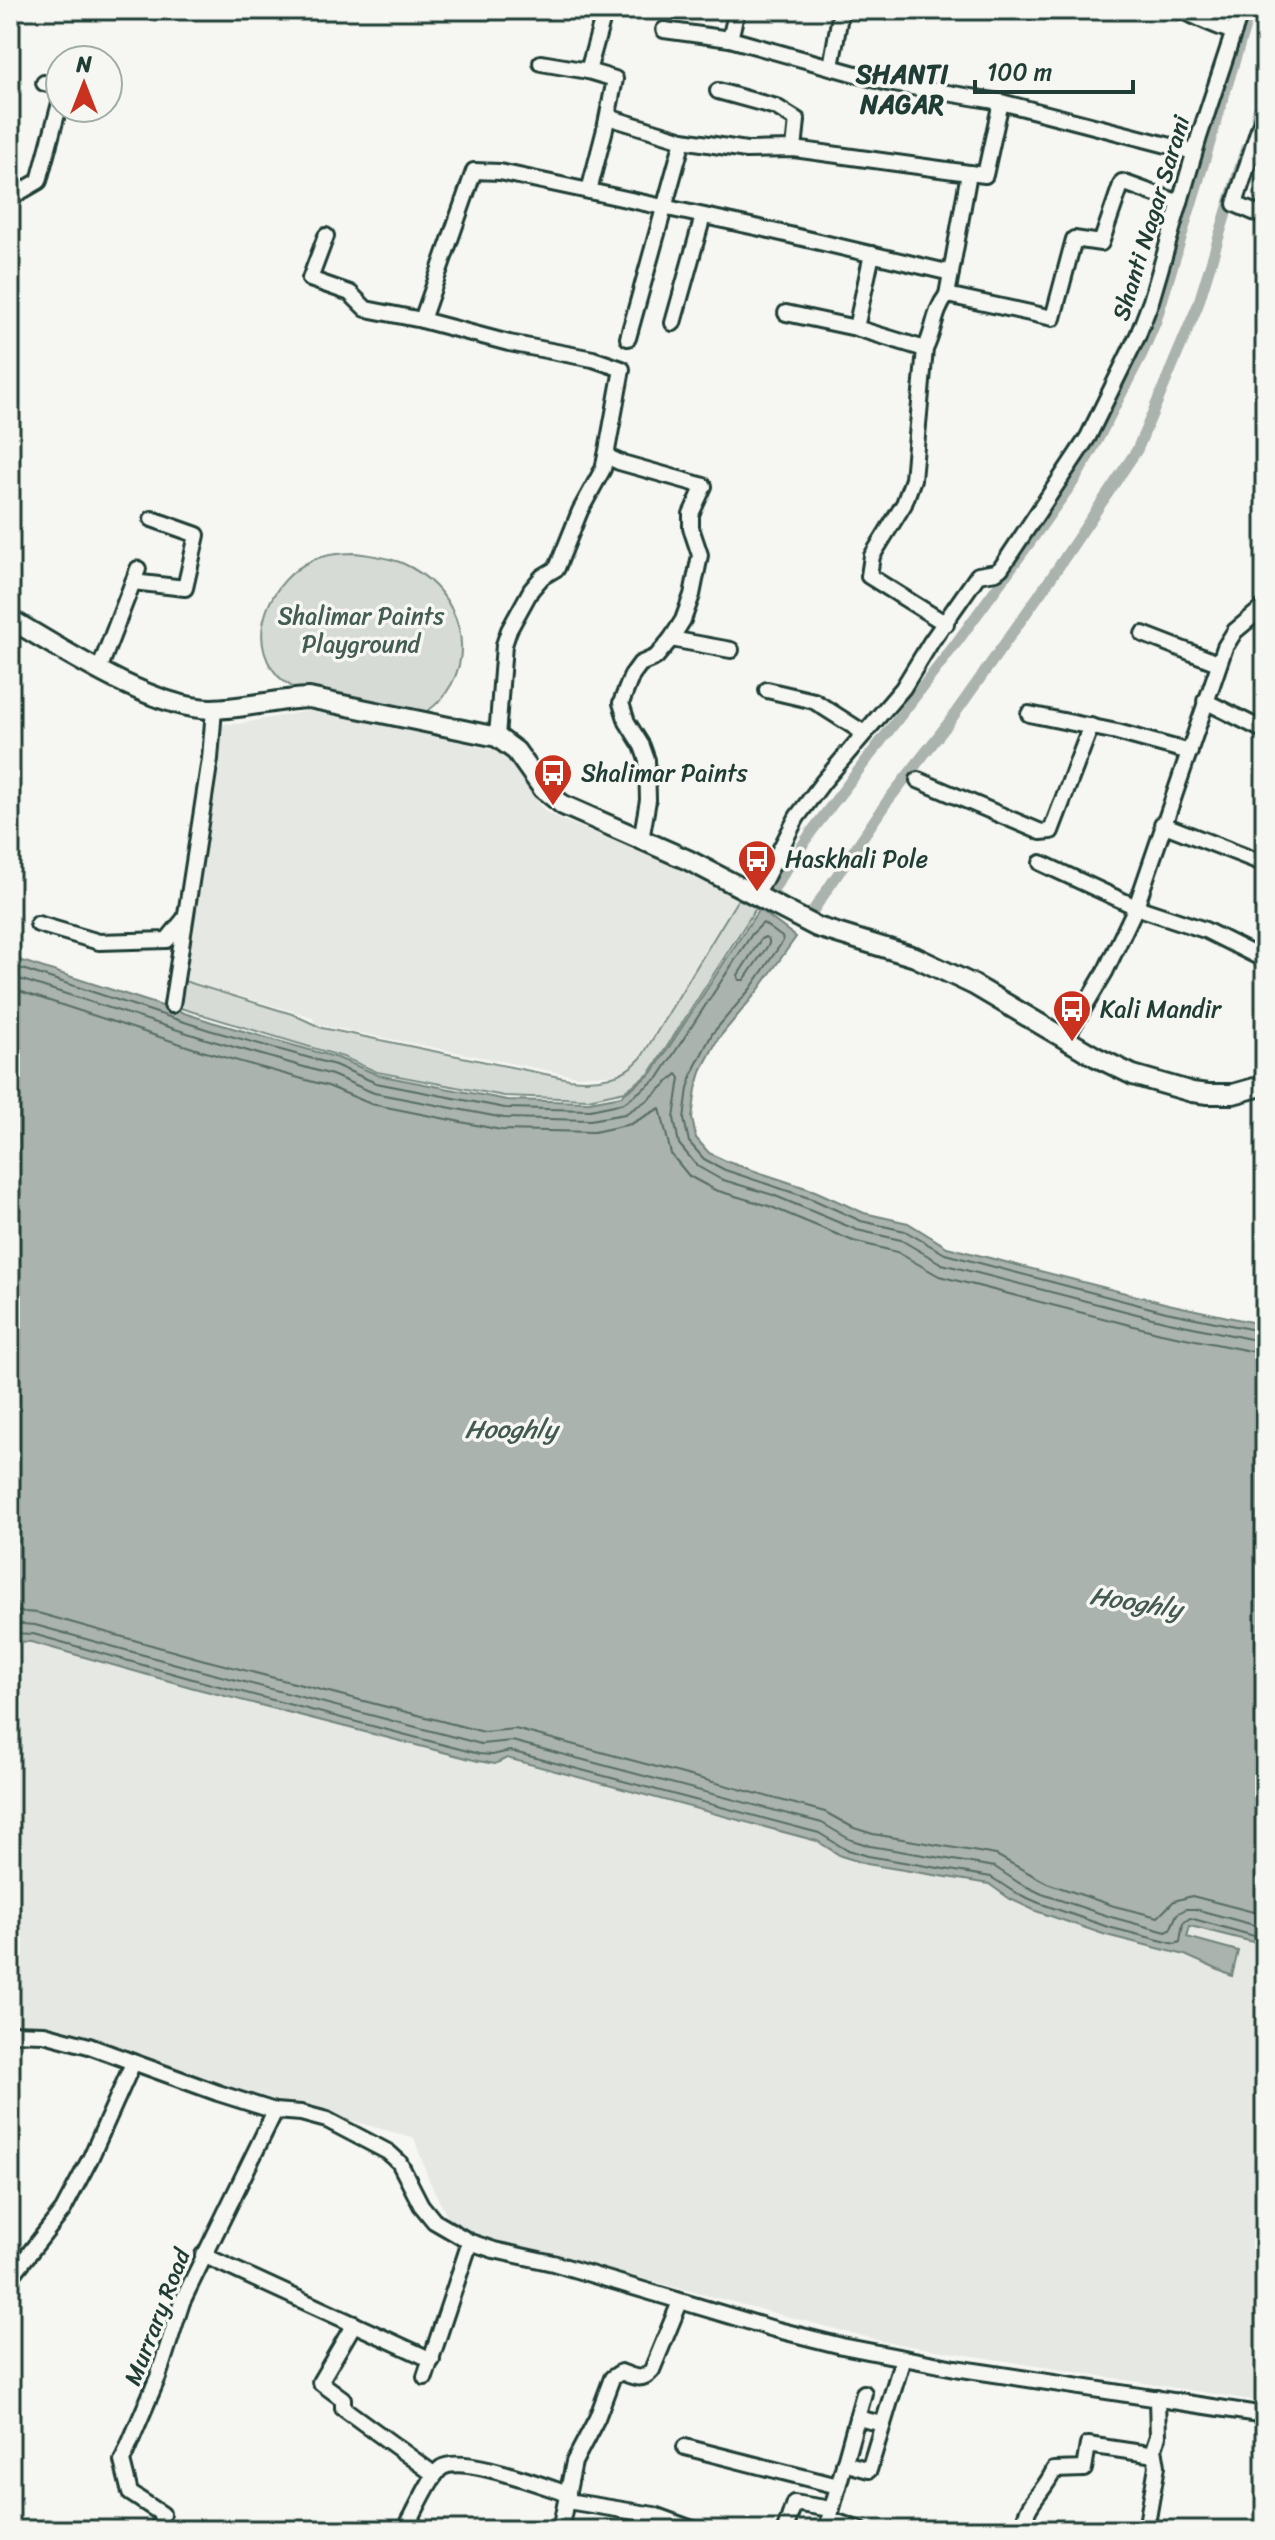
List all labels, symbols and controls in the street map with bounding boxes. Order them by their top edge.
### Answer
north arrow [44,44,124,124]
scale bar [975,44,1133,94]
text: N [75,45,92,84]
district label: SHANTI NAGAR [855,51,949,127]
text: 100 m [987,51,1052,93]
street label: Shanti Nagar Sarani [1100,109,1203,326]
park label: Shalimar Paints Playground [278,595,445,665]
bus stop icon: Shalimar Paints [532,752,574,807]
place label: Shalimar Paints [581,752,749,794]
bus stop icon: Haskhali Pole [736,838,778,893]
place label: Haskhali Pole [785,838,928,880]
bus stop icon: Kali Mandir [1051,988,1093,1043]
place label: Kali Mandir [1100,988,1223,1030]
water label: Hooghly [465,1406,561,1452]
water label: Hooghly [1087,1572,1189,1632]
street label: Murrary Road [112,2241,203,2392]

